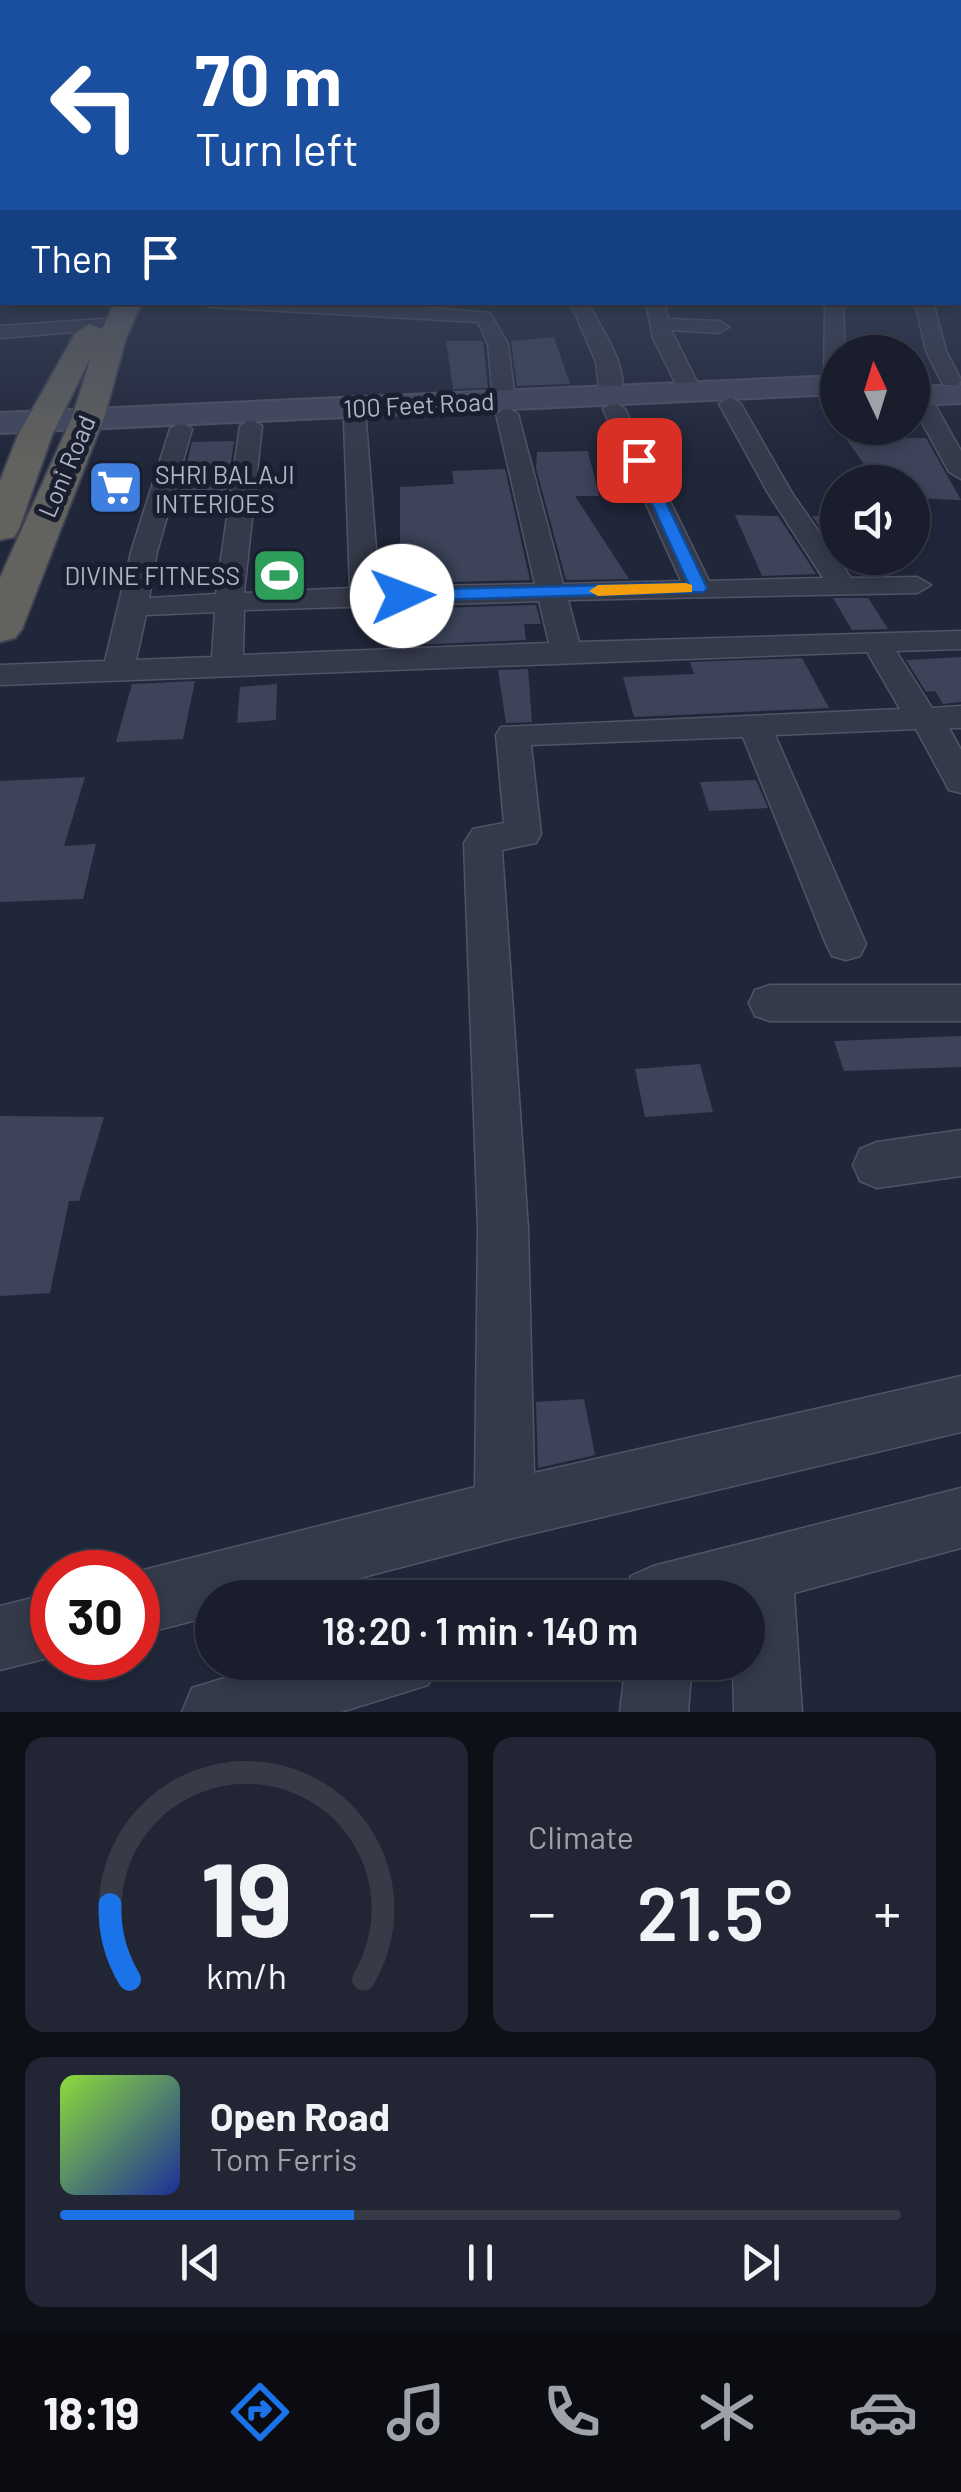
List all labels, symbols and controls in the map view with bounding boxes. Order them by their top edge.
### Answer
text: 70 m [195,36,342,120]
icon: left [30,40,160,170]
text: Turn left [195,121,359,175]
icon: arrive [133,230,188,285]
text: Then [30,235,113,281]
north arrow [820,335,930,445]
map controls [820,335,930,575]
street label: 100 Feet Road [343,385,495,423]
street label: Loni Road [31,410,101,522]
pin [597,418,682,503]
icon: arrive [612,433,667,488]
supermarket icon: SHRI BALAJI INTERIOES [86,458,146,518]
place label: SHRI BALAJI INTERIOES [155,459,295,518]
button: sound [820,465,930,575]
position arrow [350,544,454,648]
sports icon: DIVINE FITNESS [249,545,309,605]
place label: DIVINE FITNESS [64,560,240,590]
speed limit sign: 30 [30,1550,160,1680]
text: 18:20 · 1 min · 140 m [322,1607,638,1653]
text: Climate [528,1817,634,1855]
text: 19 [200,1833,293,1958]
text: 21.5° [637,1866,792,1956]
text: − [528,1878,556,1944]
text: + [873,1878,901,1944]
text: km/h [206,1953,287,1996]
text: Open Road [210,2093,390,2139]
text: Tom Ferris [210,2139,357,2177]
icon: previous [173,2235,228,2290]
icon: pause [453,2235,508,2290]
icon: next [733,2235,788,2290]
icon: directions [225,2377,295,2447]
icon: music [381,2377,451,2447]
icon: phone [537,2377,607,2447]
icon: climate [692,2377,762,2447]
icon: car [848,2377,918,2447]
text: 18:19 [43,2385,139,2439]

